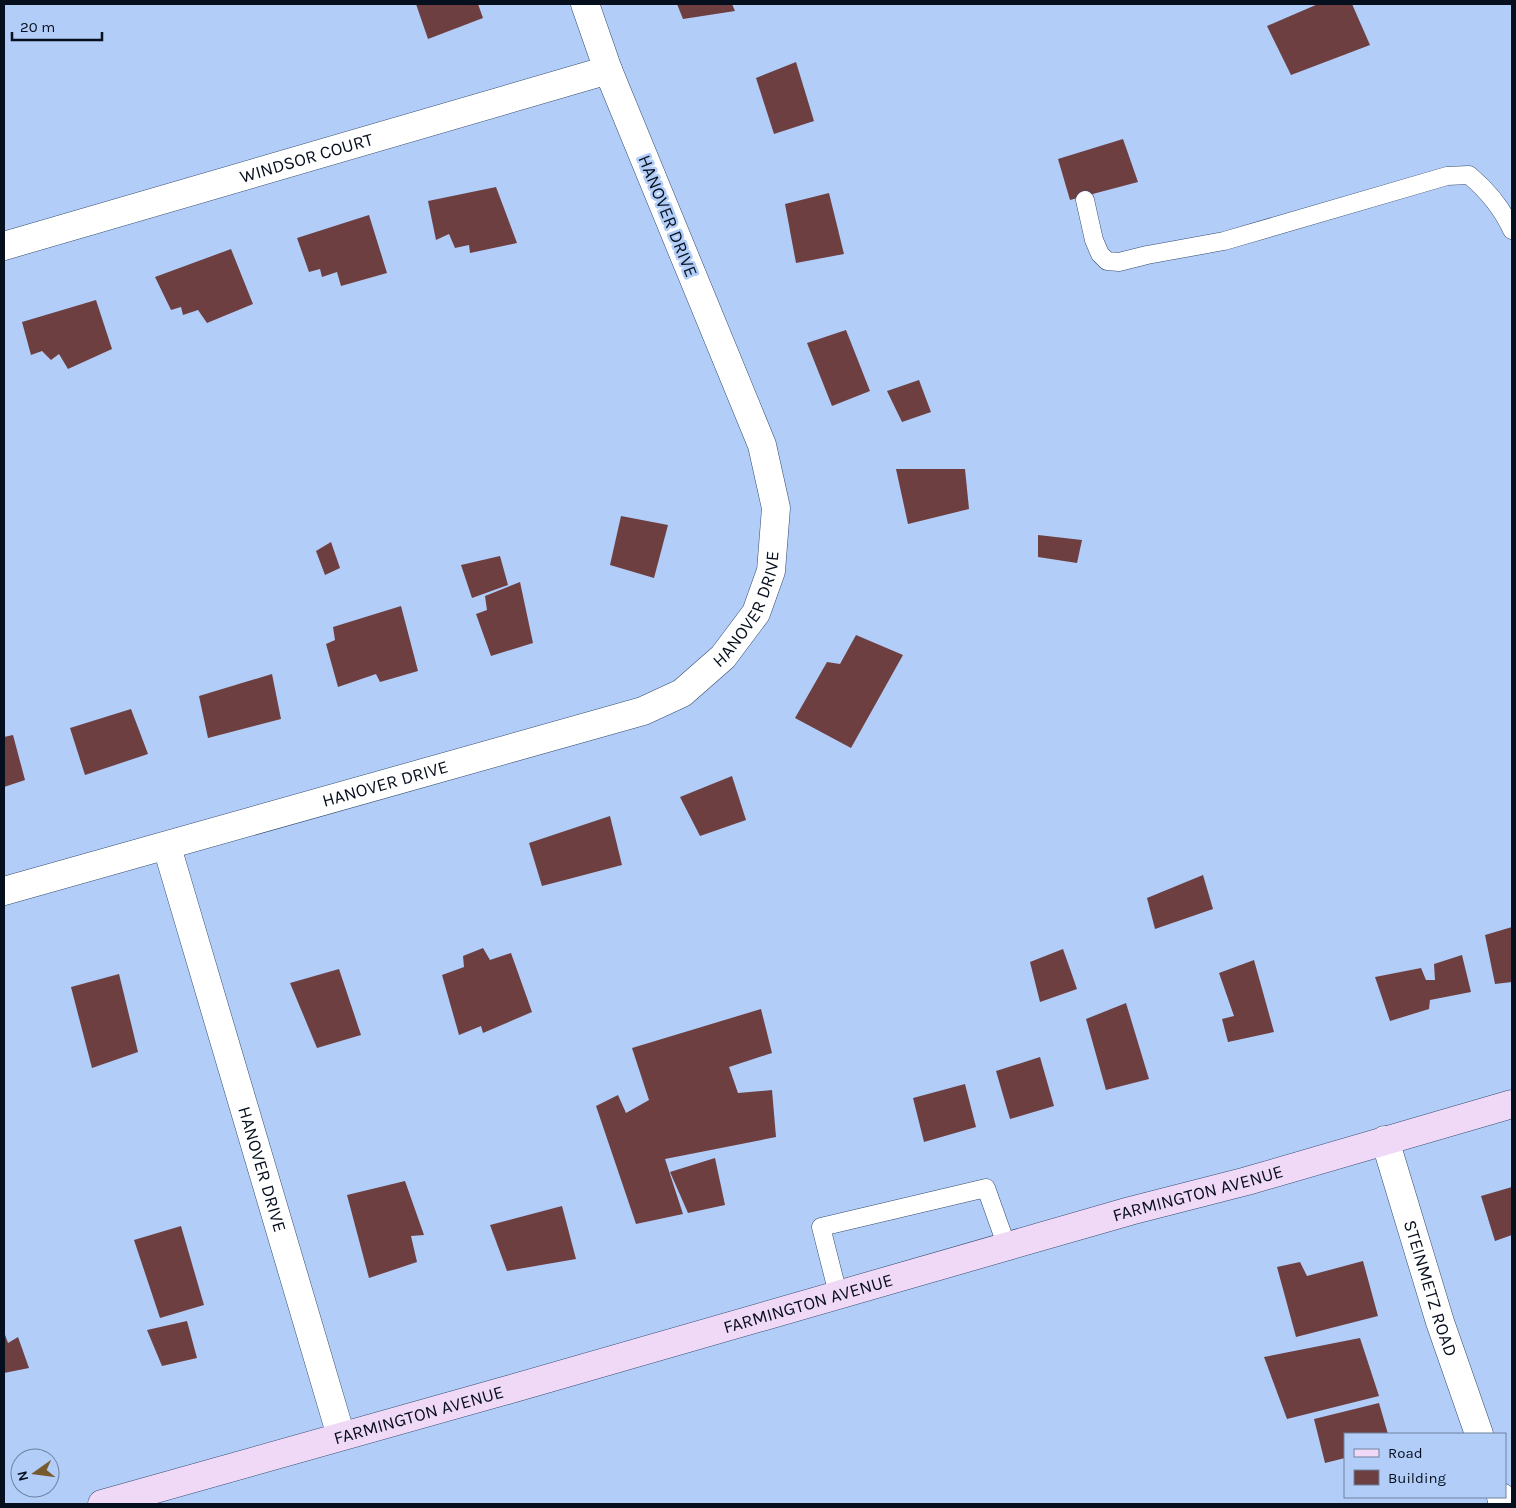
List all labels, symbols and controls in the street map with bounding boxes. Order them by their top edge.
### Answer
scale bar [12,10,102,42]
text: 20 m [20,18,55,36]
street label: WINDSOR COURT [237,128,376,188]
street label: HANOVER DRIVE [633,152,703,280]
street label: HANOVER DRIVE [708,550,784,672]
street label: HANOVER DRIVE [320,755,451,812]
street label: HANOVER DRIVE [233,1104,291,1235]
street label: FARMINGTON AVENUE [1110,1160,1286,1226]
street label: STEINMETZ ROAD [1399,1217,1462,1359]
street label: FARMINGTON AVENUE [721,1269,895,1338]
street label: FARMINGTON AVENUE [331,1381,506,1449]
legend [1344,1433,1506,1498]
text: Road [1388,1444,1423,1462]
north arrow [10,1448,60,1498]
text: N [13,1469,32,1483]
text: Building [1388,1469,1446,1487]

